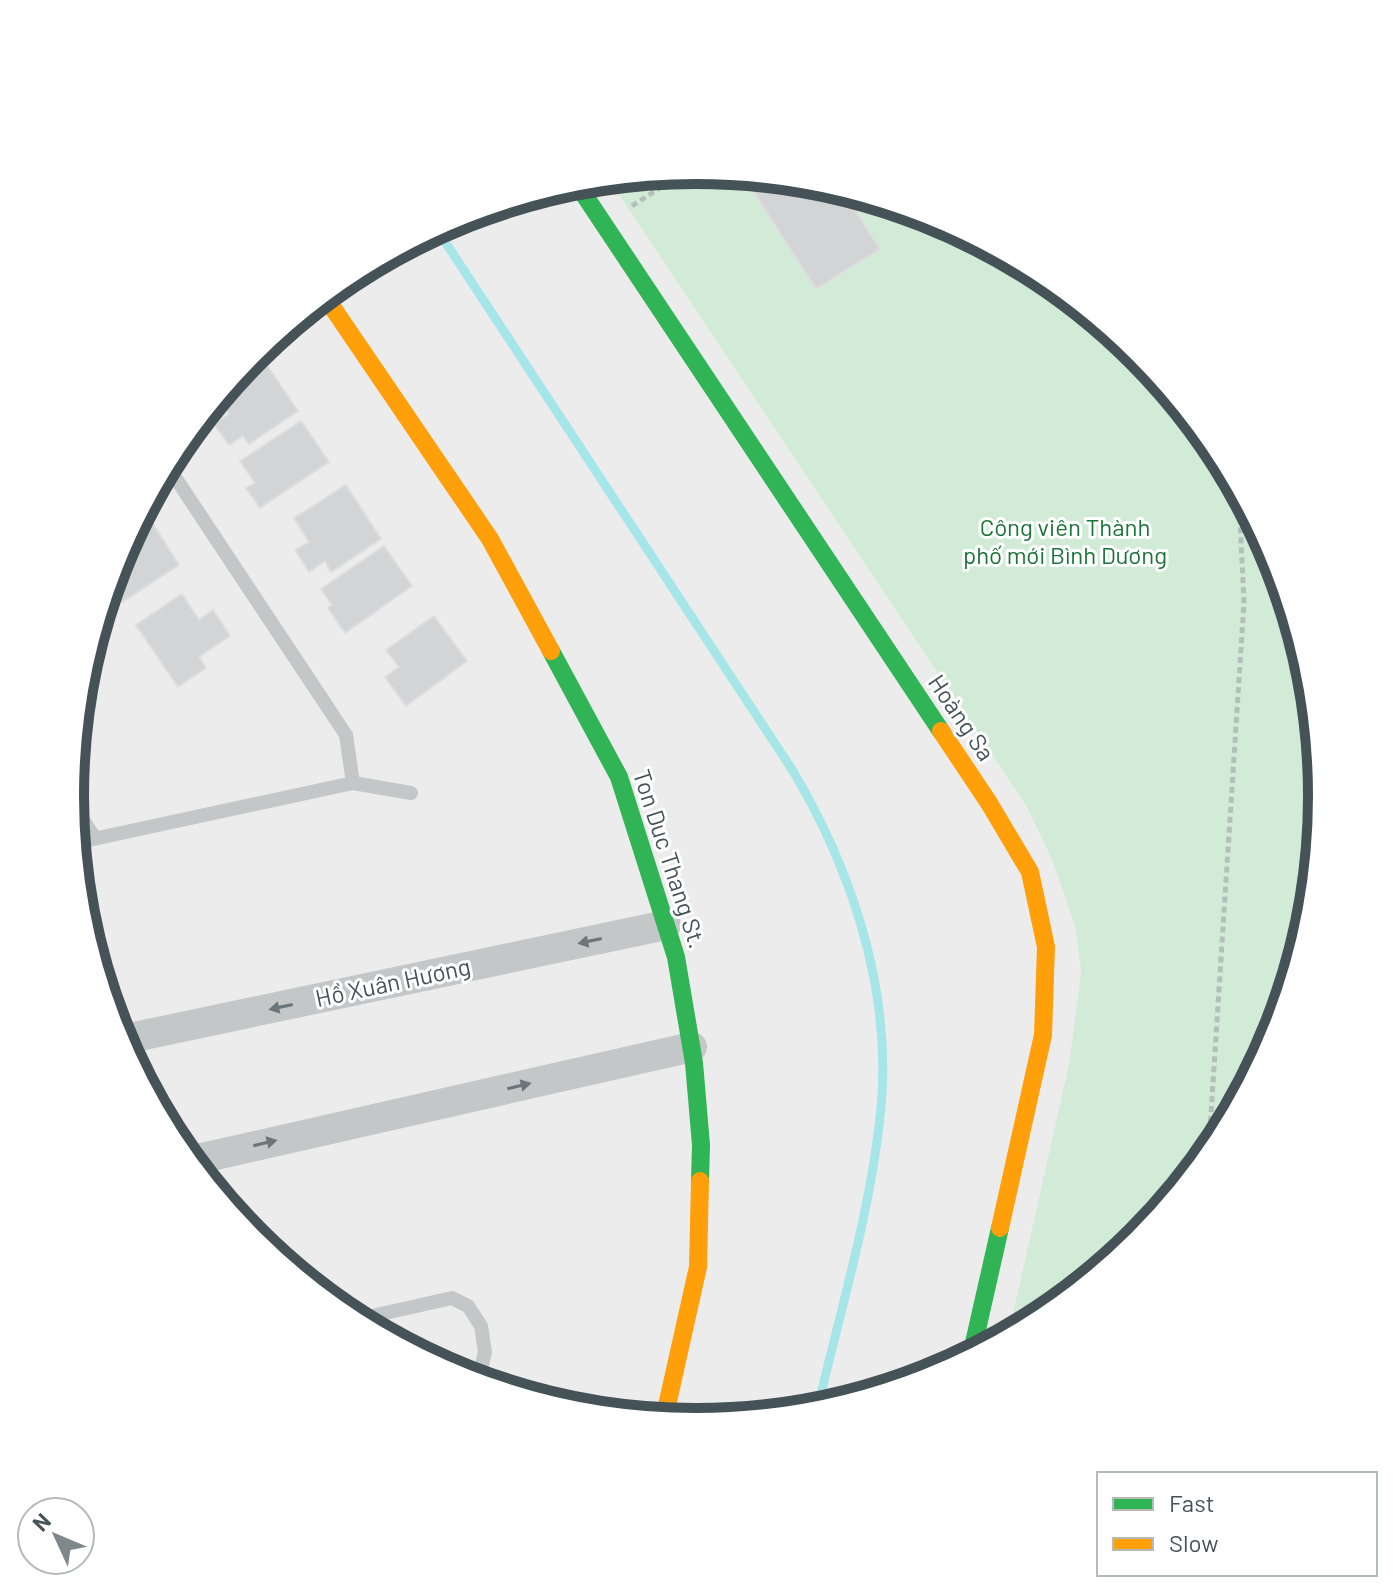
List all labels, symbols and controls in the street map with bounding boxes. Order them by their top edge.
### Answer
park label: Công viên Thành phố mới Bình Dương [963,512,1167,569]
street label: Hoàng Sa [923,669,1002,766]
street label: Ton Duc Thang St. [628,765,713,952]
one-way arrow [577,936,602,948]
street label: Hồ Xuân Hương [313,951,473,1012]
one-way arrow [268,1001,293,1013]
one-way arrow [507,1079,532,1092]
one-way arrow [253,1137,278,1149]
legend [1097,1472,1377,1576]
text: Fast [1169,1488,1214,1517]
north arrow [16,1496,96,1576]
text: N [26,1507,55,1536]
text: Slow [1169,1528,1218,1557]

